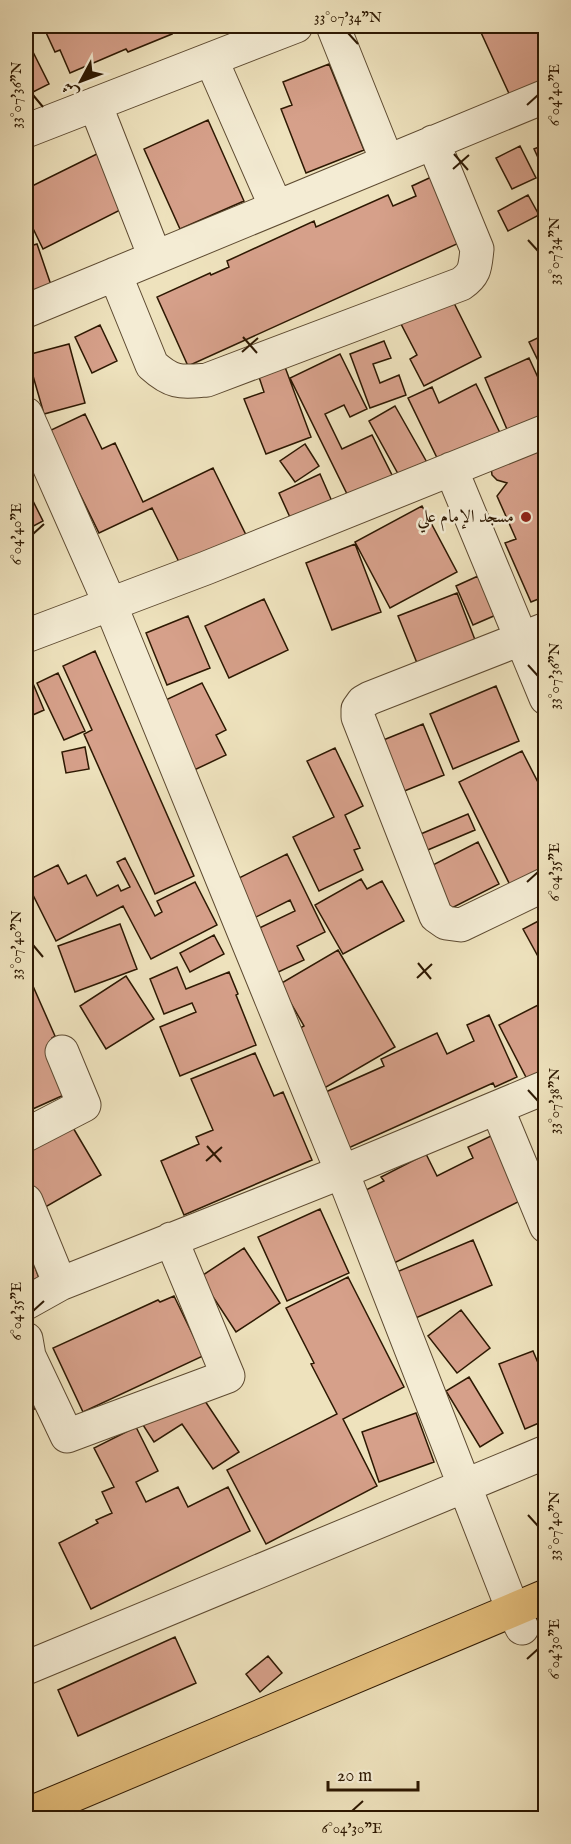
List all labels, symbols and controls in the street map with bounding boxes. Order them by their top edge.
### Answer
text: 33°07'34"N [314,8,382,27]
north arrow [51,51,111,111]
text: 33°07'36"N [7,62,26,128]
text: 6°04'40"E [545,64,564,126]
text: ش [58,77,84,102]
text: 33°07'34"N [545,217,564,285]
text: 6°04'40"E [7,503,26,565]
place label: مسجد الإمام علي [417,506,514,533]
marker: مسجد الإمام علي [519,510,533,524]
text: 33°07'36"N [545,643,564,709]
text: 6°04'35"E [545,843,564,901]
text: 33°07'40"N [7,910,26,980]
text: 33°07'38"N [545,1068,564,1134]
text: 6°04'35"E [7,1282,26,1340]
text: 33°07'40"N [545,1491,564,1561]
text: 6°04'30"E [545,1619,564,1679]
scale bar [328,1754,418,1792]
text: 20 m [337,1765,372,1788]
text: 6°04'30"E [322,1819,382,1838]

